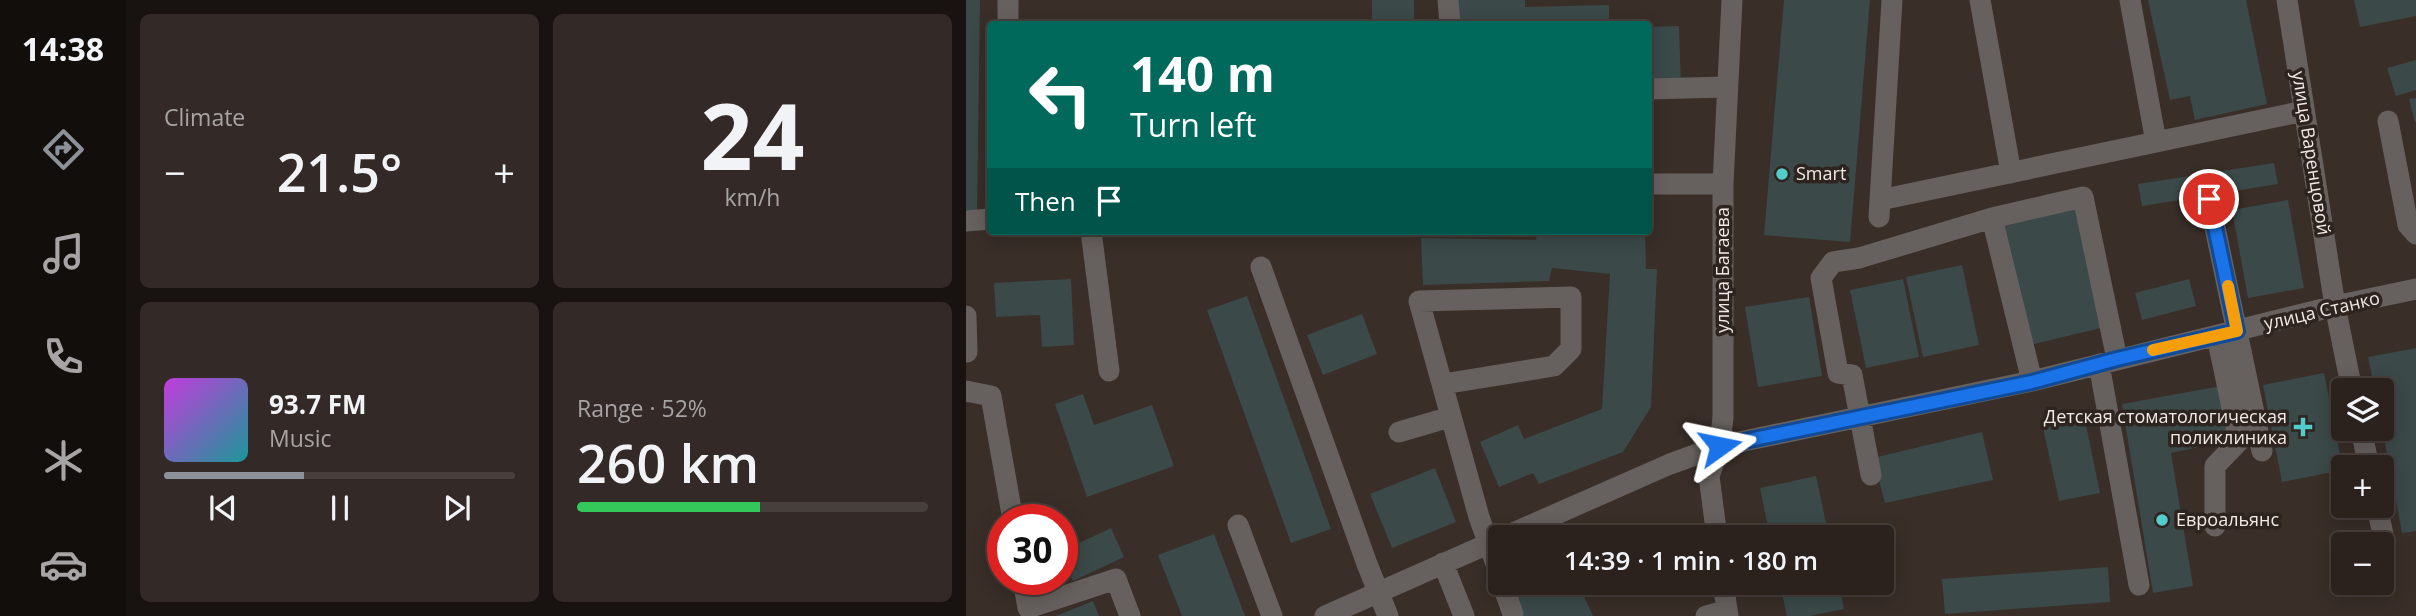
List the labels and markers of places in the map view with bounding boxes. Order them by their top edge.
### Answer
place label: Smart [1796,161,1846,185]
marker: Smart [1774,166,1790,182]
pin [2179,169,2239,229]
place label: Детская стоматологическая поликлиника [2044,404,2287,449]
marker: Детская стоматологическая поликлиника [2293,417,2313,437]
place label: Евроальянс [2176,507,2279,531]
marker: Евроальянс [2154,512,2170,528]

